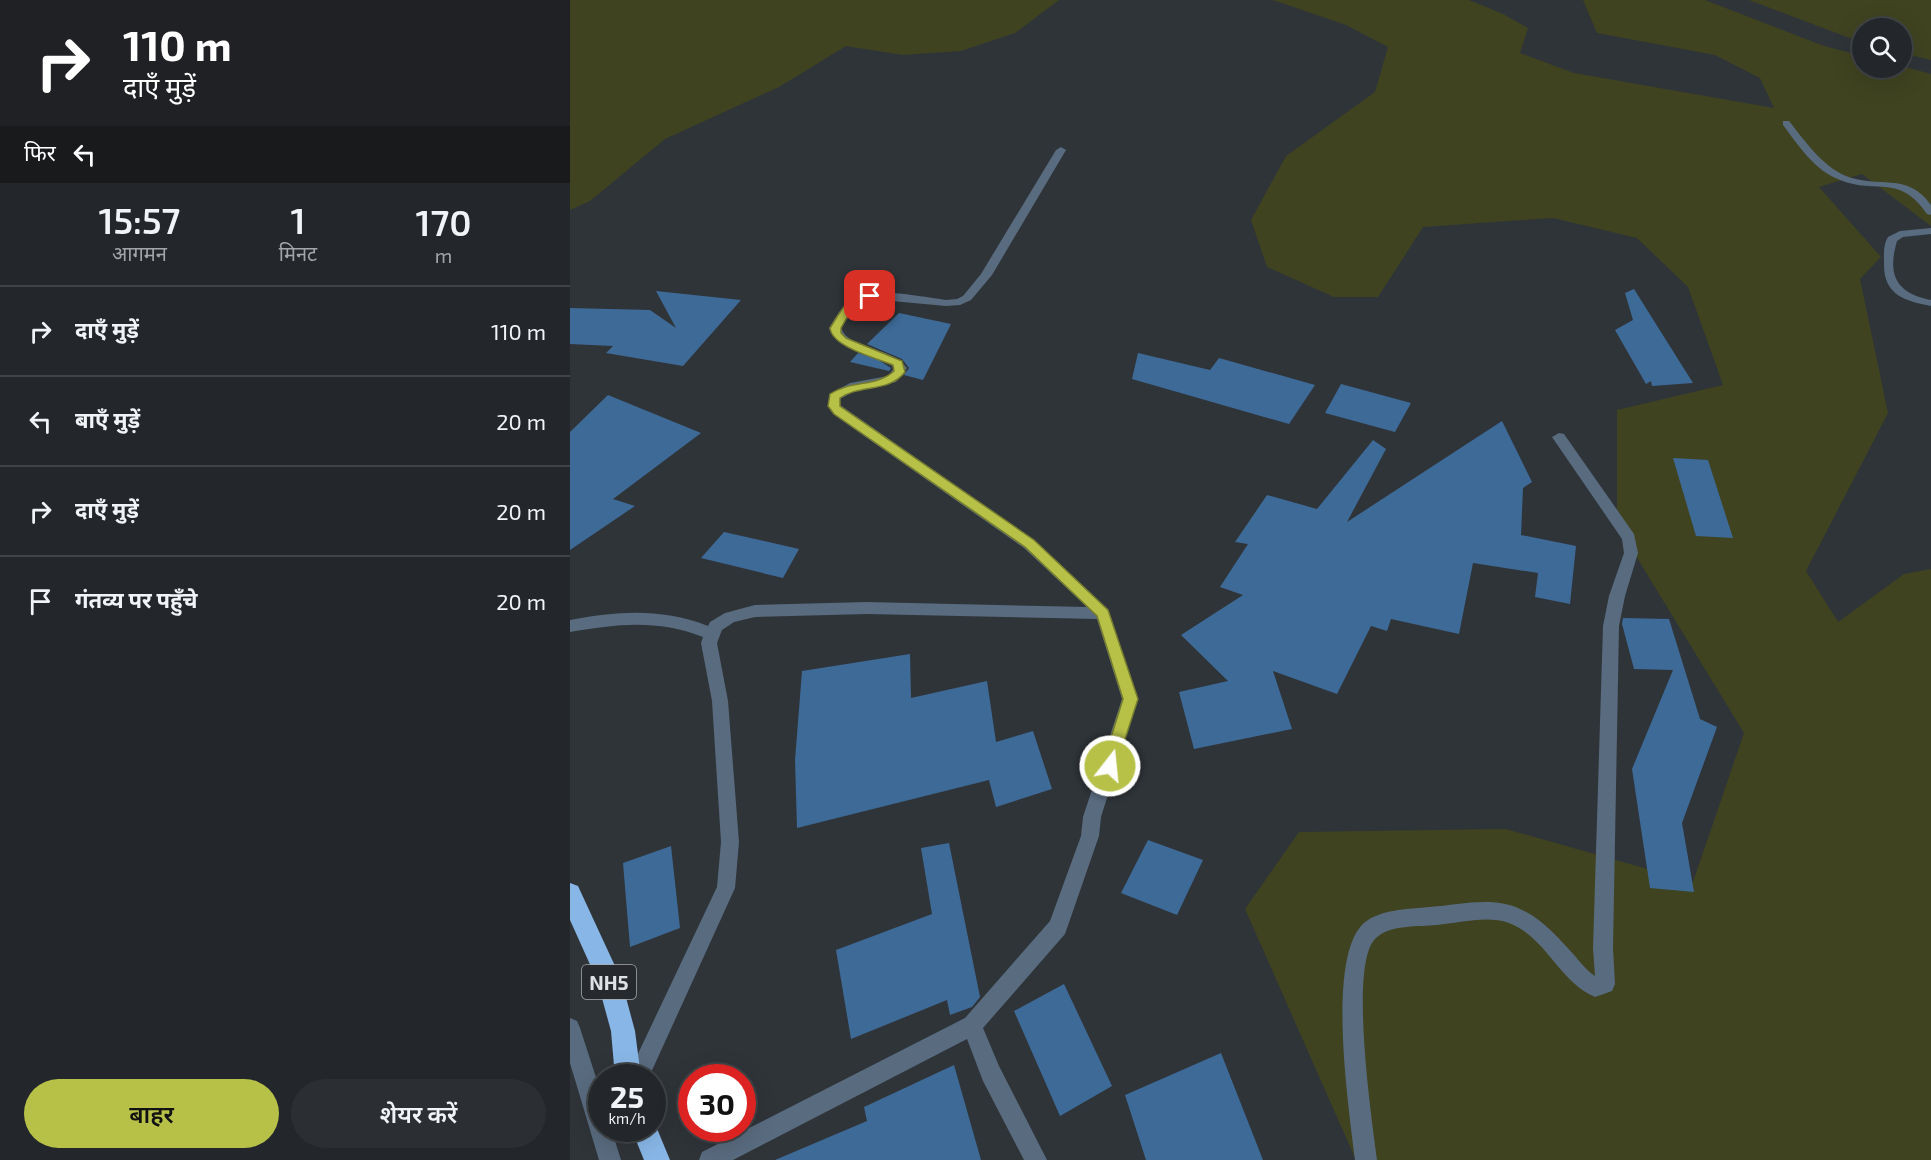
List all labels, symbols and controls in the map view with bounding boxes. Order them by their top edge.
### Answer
map controls [1852,18,1912,78]
button: search [1852,18,1912,78]
text: 110 m [123,19,232,69]
icon: right [24,24,102,102]
text: दाएँ मुड़ें [123,70,196,102]
icon: left [68,138,101,171]
text: फिर [24,139,56,165]
text: 15:57 [98,198,180,241]
text: 1 [290,198,305,241]
text: 170 [415,200,472,243]
text: आगमन [112,241,167,265]
text: मिनट [279,241,317,265]
text: m [435,243,452,267]
pin [844,270,895,321]
icon: arrive [853,279,886,312]
icon: right [24,315,57,348]
text: दाएँ मुड़ें [75,316,139,342]
text: 110 m [491,318,546,344]
icon: left [24,405,57,438]
text: बाएँ मुड़ें [75,406,140,432]
text: 20 m [496,408,546,434]
icon: right [24,495,57,528]
text: दाएँ मुड़ें [75,496,139,522]
text: 20 m [496,498,546,524]
icon: arrive [24,585,57,618]
text: गंतव्य पर पहुँचे [75,586,198,612]
text: 20 m [496,588,546,614]
position arrow [1078,734,1142,798]
road number: NH5 [582,965,636,999]
speed limit sign: 30 [678,1064,756,1142]
text: 25 [610,1078,644,1114]
button: बाहर [24,1079,279,1148]
button: शेयर करें [291,1079,546,1148]
text: km/h [608,1109,646,1127]

